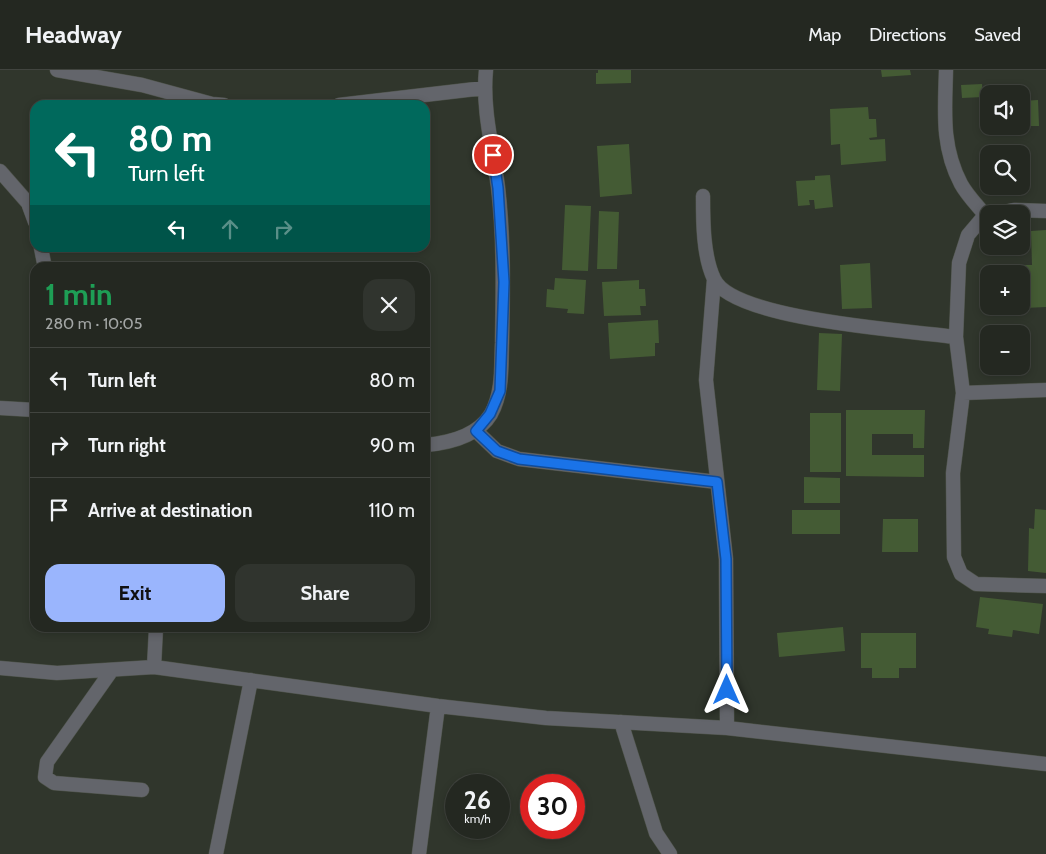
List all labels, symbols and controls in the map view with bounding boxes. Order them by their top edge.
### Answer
text: Headway [25,20,122,49]
text: Map [808,24,841,46]
text: Directions [869,24,946,46]
text: Saved [974,24,1021,46]
map controls [980,85,1030,375]
button: sound [980,85,1030,135]
text: 80 m [128,117,212,160]
icon: left [45,120,110,185]
pin [472,134,514,176]
icon: arrive [479,141,507,169]
button: search [980,145,1030,195]
text: Turn left [128,160,205,187]
button: layers [980,205,1030,255]
icon: left [163,215,191,243]
icon: ahead [216,215,244,243]
icon: right [269,215,297,243]
button: + [980,265,1030,315]
text: 1 min [45,276,113,313]
button: close [363,279,415,331]
text: 280 m · 10:05 [45,314,142,333]
button: − [980,325,1030,375]
icon: left [45,366,73,394]
text: Turn left [88,369,156,392]
text: 80 m [369,369,415,392]
icon: right [45,431,73,459]
text: Turn right [88,434,166,457]
text: 90 m [370,434,415,457]
icon: arrive [45,496,73,524]
text: Arrive at destination [88,499,252,522]
text: 110 m [368,499,415,522]
button: Exit [45,564,225,622]
button: Share [235,564,415,622]
position arrow [700,663,752,715]
speed limit sign: 30 [520,774,585,839]
text: 26 [464,785,491,815]
text: km/h [464,811,491,826]

